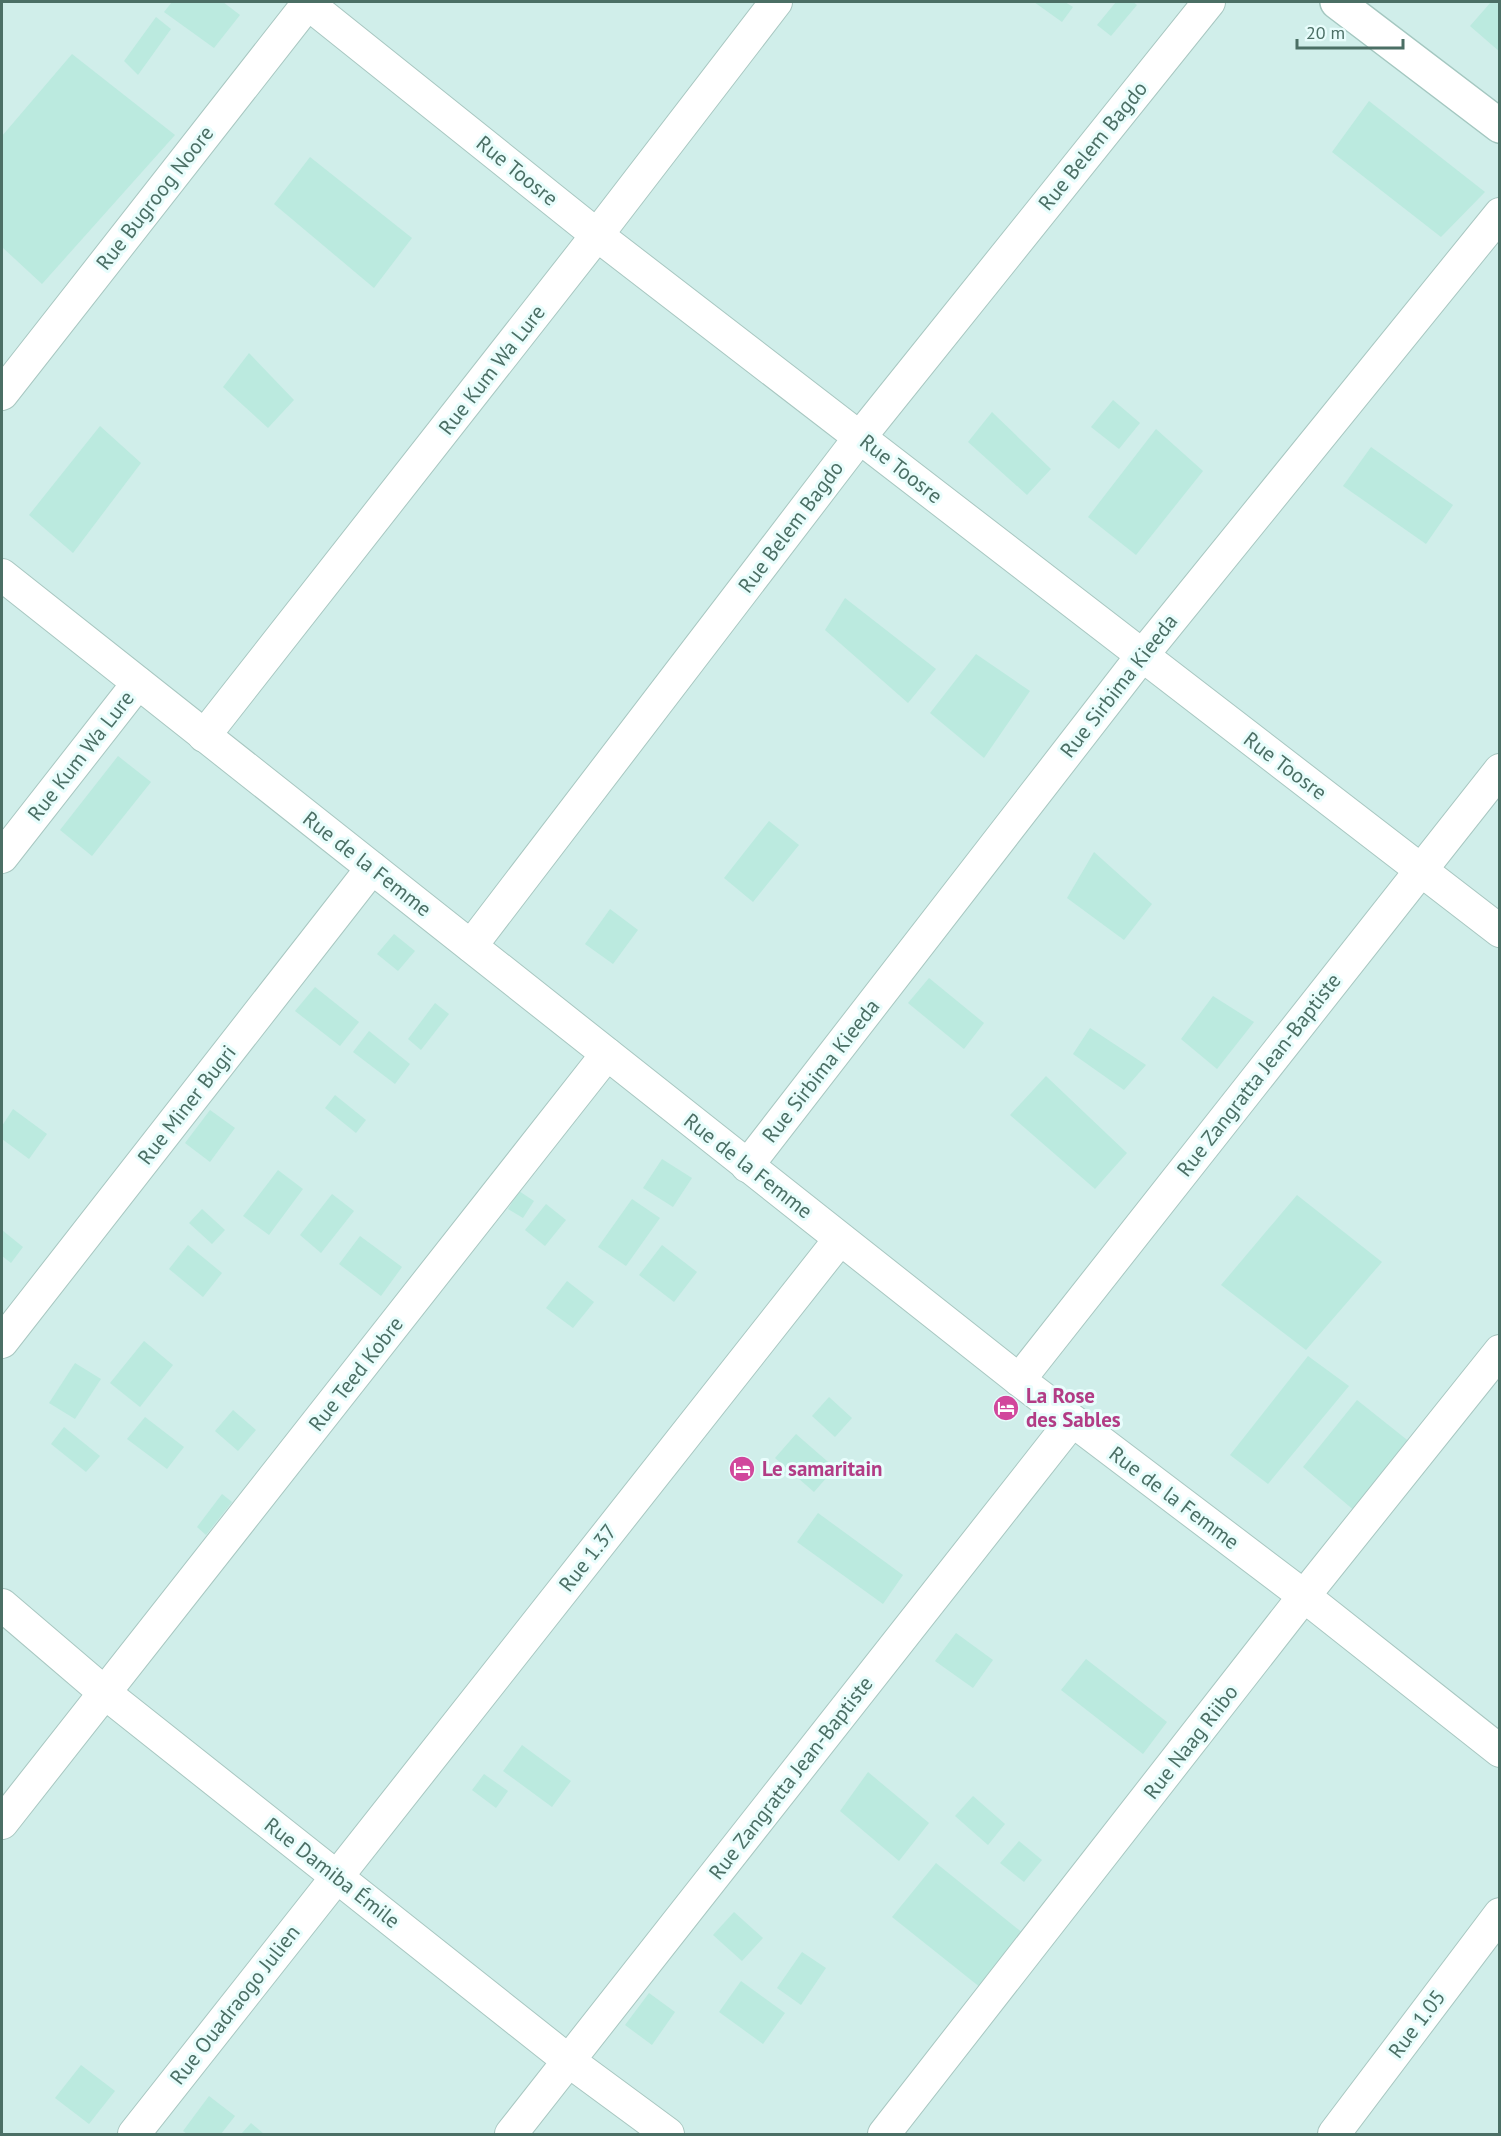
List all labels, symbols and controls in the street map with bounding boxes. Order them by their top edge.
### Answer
scale bar [1297,12,1404,50]
text: 20 m [1306,21,1345,44]
street label: Rue Belem Bagdo [1032,75,1153,216]
street label: Rue Bugroog Noore [90,120,219,275]
street label: Rue Toosre [471,129,564,212]
street label: Rue Kum Wa Lure [432,299,551,440]
street label: Rue Toosre [855,428,948,509]
street label: Rue Belem Bagdo [732,455,849,598]
street label: Rue Sirbima Kieeda [1054,608,1183,763]
street label: Rue Kum Wa Lure [21,685,140,826]
street label: Rue Toosre [1238,726,1332,806]
street label: Rue de la Femme [298,805,437,922]
street label: Rue Zangratta Jean-Baptiste [1171,968,1346,1182]
street label: Rue Sirbima Kieeda [756,993,885,1148]
street label: Rue Miner Bugri [131,1039,242,1170]
street label: Rue de la Femme [679,1107,818,1224]
street label: Rue Teed Kobre [302,1311,409,1437]
place label: La Rose des Sables [1026,1382,1121,1433]
hotel icon: La Rose des Sables [991,1393,1021,1423]
street label: Rue de la Femme [1104,1440,1245,1555]
hotel icon: Le samaritain [727,1454,757,1484]
place label: Le samaritain [762,1455,883,1482]
street label: Rue 1.37 [553,1518,622,1597]
street label: Rue Zangratta Jean-Baptiste [703,1671,878,1885]
street label: Rue Naag Riibo [1137,1679,1244,1804]
street label: Rue Damiba Émile [259,1811,406,1934]
street label: Rue Ouadraogo Julien [164,1919,305,2090]
street label: Rue 1.05 [1382,1984,1451,2063]

